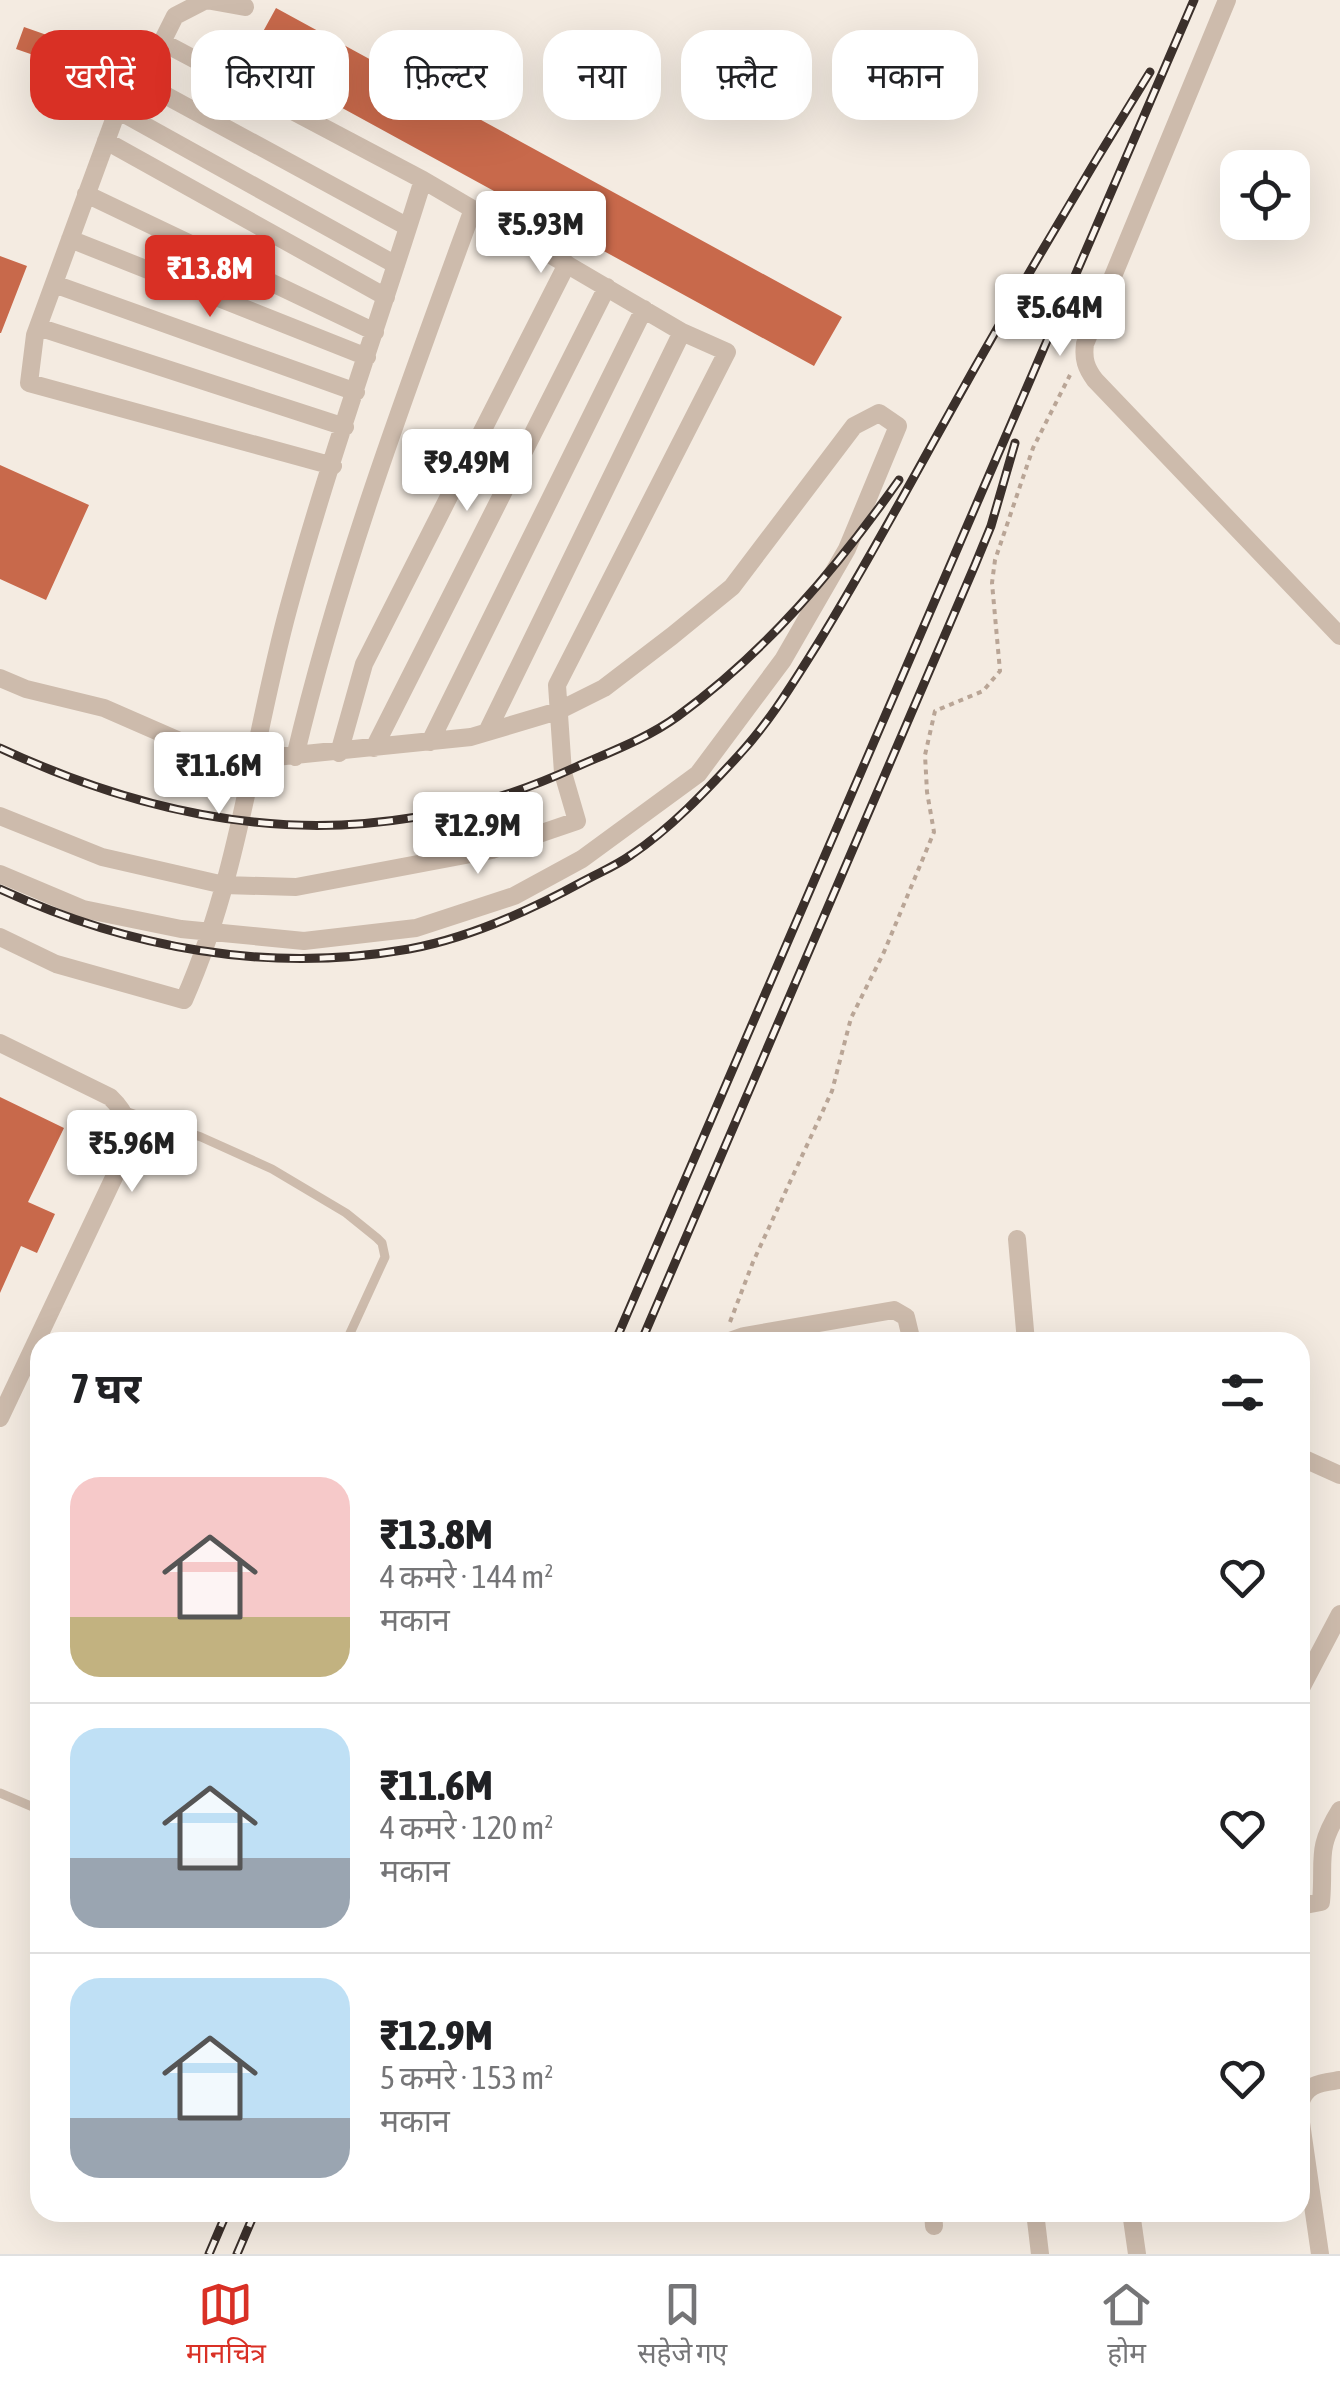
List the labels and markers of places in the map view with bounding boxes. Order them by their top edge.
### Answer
pin: ₹5.93M [460,191,622,276]
pin: ₹13.8M [129,235,291,320]
pin: ₹5.64M [979,274,1141,359]
pin: ₹9.49M [386,429,548,514]
pin: ₹11.6M [138,732,300,817]
pin: ₹12.9M [397,792,559,877]
pin: ₹5.96M [51,1110,213,1195]

